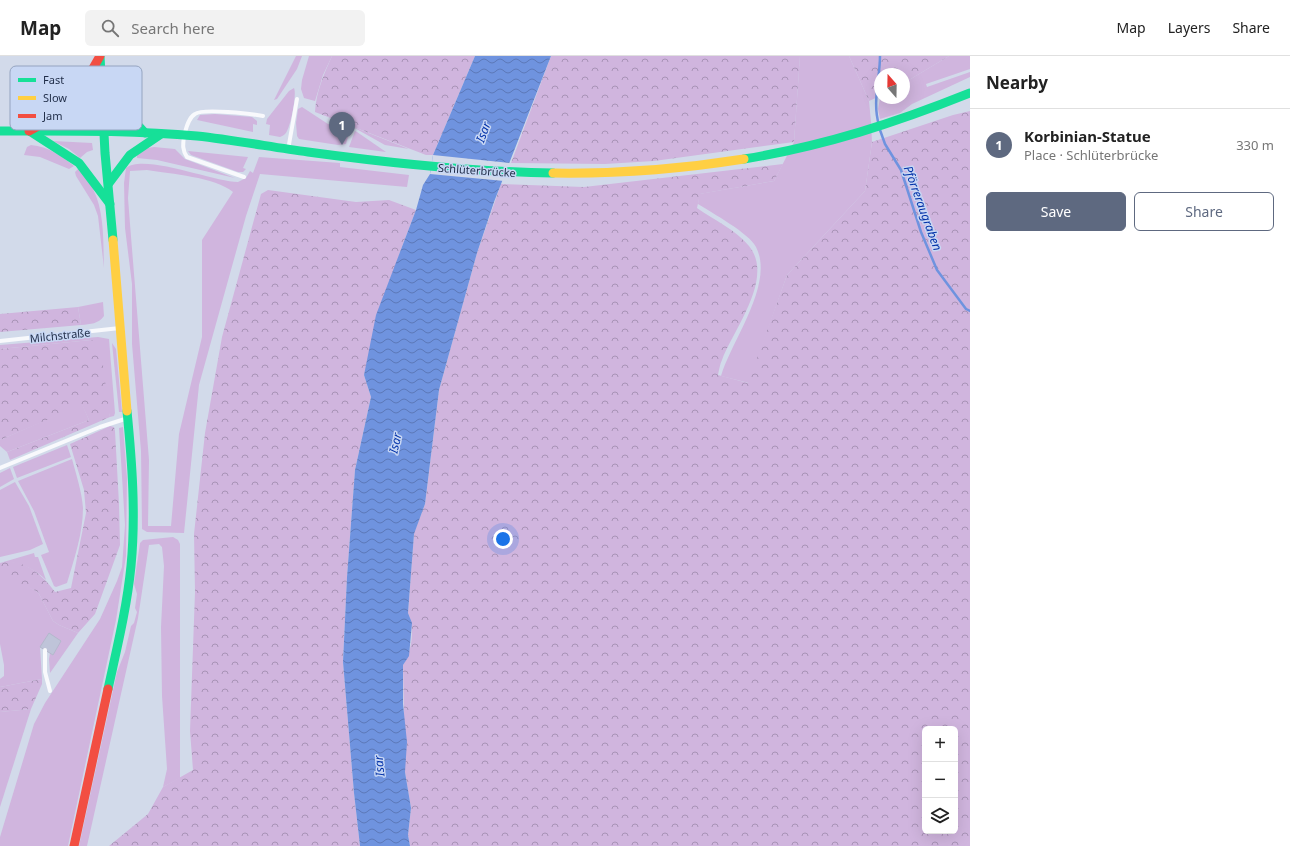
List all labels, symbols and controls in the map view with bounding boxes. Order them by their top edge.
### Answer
search box [85,10,365,46]
text: Map [20,15,61,41]
icon: search [99,17,121,39]
text: Search here [131,18,215,38]
text: Map [1117,18,1146,37]
text: Layers [1168,18,1210,37]
text: Share [1232,18,1270,37]
legend [10,66,142,130]
north arrow [874,68,910,104]
text: Nearby [986,71,1048,94]
text: Fast [43,72,64,87]
text: Slow [43,90,67,105]
text: Jam [42,108,62,123]
pin: 1 [329,112,355,145]
water label: Isar [471,118,495,146]
text: Korbinian-Statue [1024,126,1151,146]
text: 1 [995,136,1003,154]
text: 330 m [1236,136,1274,154]
text: Place · Schlüterbrücke [1024,146,1158,164]
street label: Schlüterbrücke [438,160,516,180]
water label: Pförreraugraben [900,163,946,253]
button: Save [986,192,1126,231]
button: Share [1134,192,1274,231]
street label: Milchstraße [29,324,91,346]
water label: Isar [384,430,406,456]
your location [493,529,513,549]
map controls [922,726,958,834]
button: + [922,726,958,762]
water label: Isar [370,754,388,778]
button: − [922,762,958,798]
button: layers [922,798,958,834]

